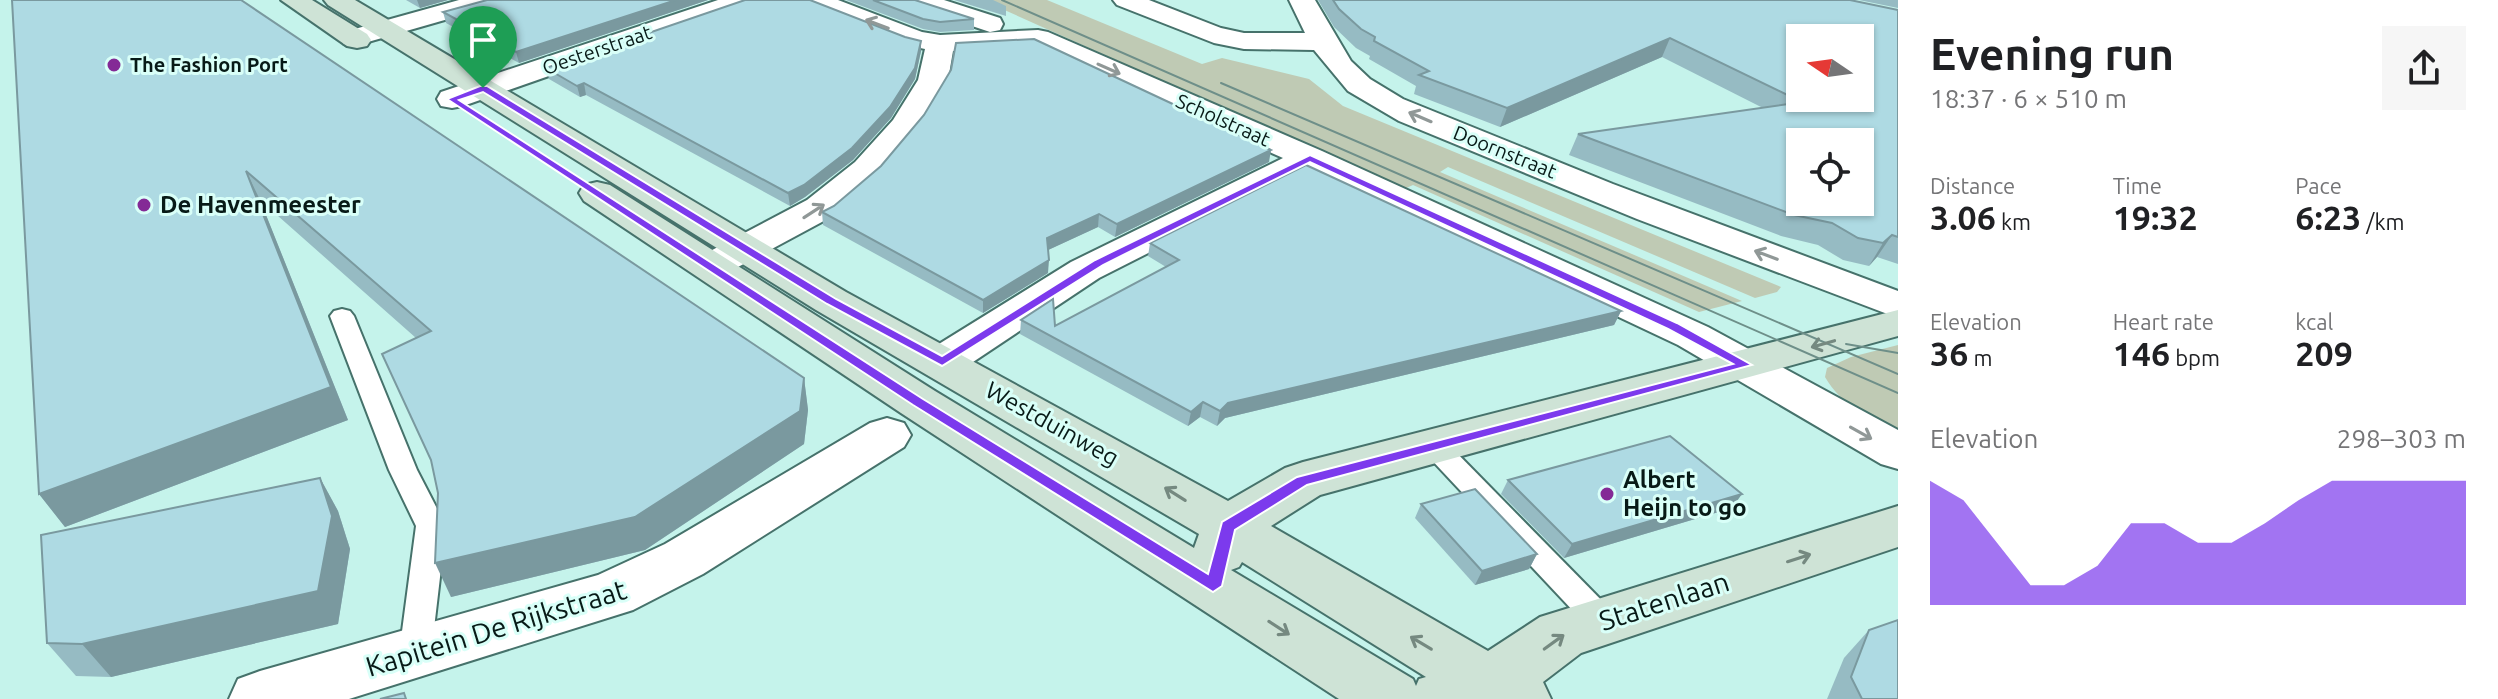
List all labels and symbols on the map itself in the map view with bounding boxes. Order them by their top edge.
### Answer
pin [449,6,517,88]
one-way arrow [865,16,890,30]
street label: Oesterstraat [539,20,655,79]
north arrow [1786,24,1874,112]
place label: The Fashion Port [130,53,288,76]
marker: The Fashion Port [105,56,123,74]
one-way arrow [1097,63,1121,78]
street label: Scholstraat [1173,89,1274,151]
one-way arrow [1409,109,1433,124]
street label: Doornstraat [1450,120,1560,183]
place label: De Havenmeester [160,191,361,218]
marker: De Havenmeester [135,196,153,214]
one-way arrow [802,203,824,219]
one-way arrow [1754,247,1779,261]
one-way arrow [1810,337,1836,352]
street label: Westduinweg [981,376,1123,471]
one-way arrow [1849,426,1873,441]
place label: Albert Heijn to go [1623,466,1747,521]
marker: Albert Heijn to go [1598,485,1616,503]
one-way arrow [1164,486,1187,502]
one-way arrow [1786,549,1811,564]
street label: Statenlaan [1595,565,1733,636]
street label: Kapitein De Rijkstraat [362,573,630,682]
one-way arrow [1267,620,1290,636]
one-way arrow [1543,634,1564,651]
one-way arrow [1410,635,1433,651]

